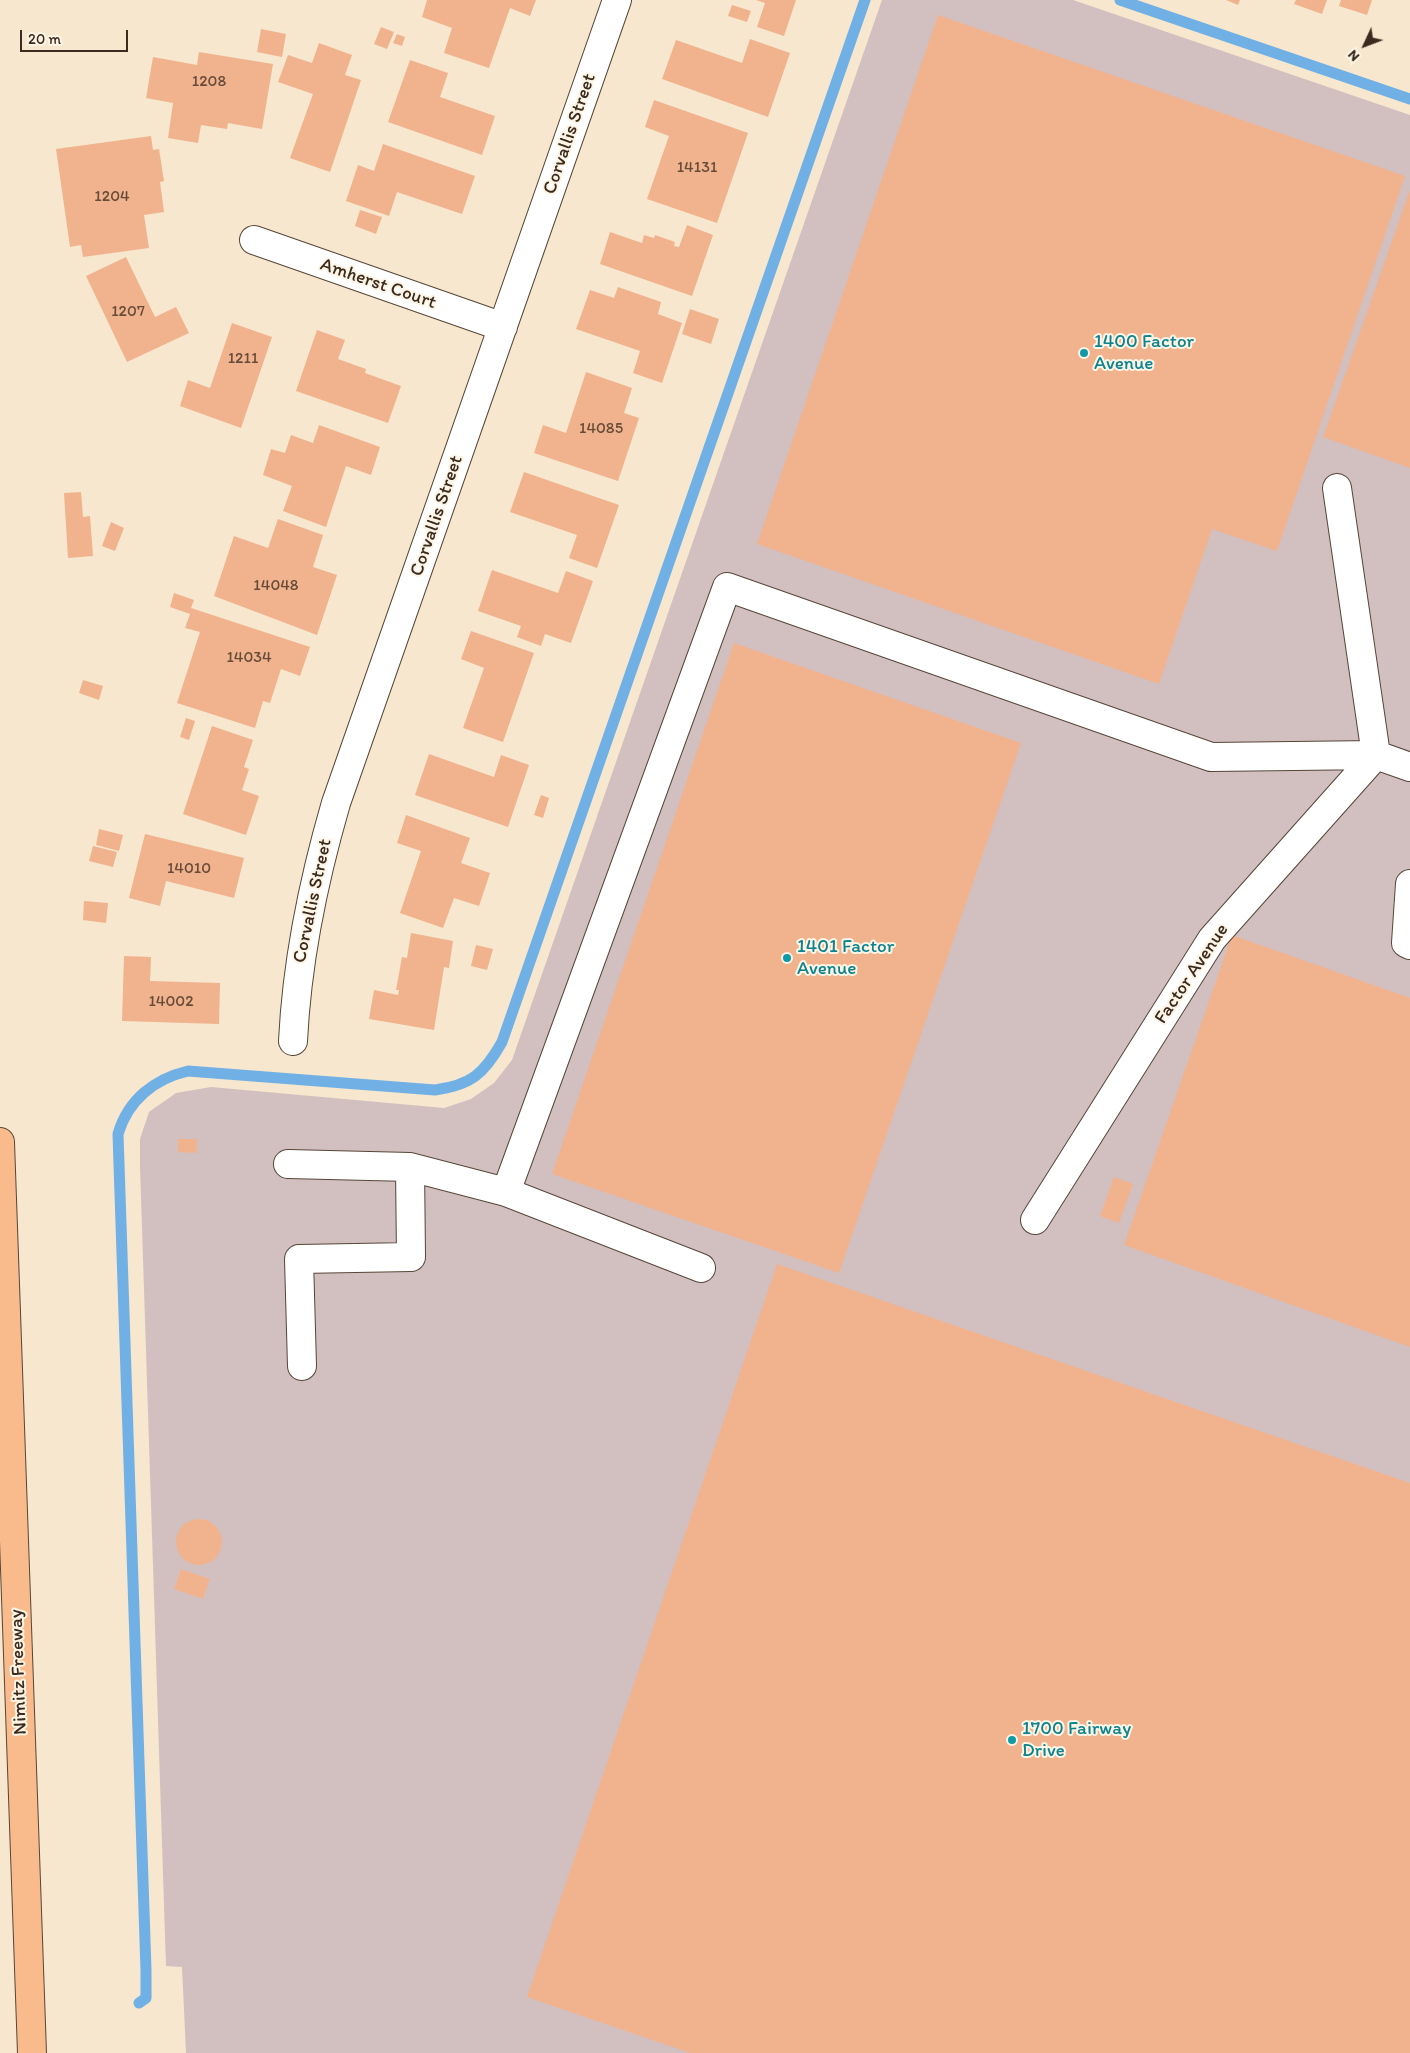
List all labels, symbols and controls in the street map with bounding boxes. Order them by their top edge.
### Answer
scale bar [22,20,130,52]
north arrow [1340,20,1390,70]
text: 20 m [28,30,61,48]
text: N [1344,46,1363,65]
street label: Corvallis Street [539,71,601,197]
house number: 1208 [192,72,226,92]
house number: 14131 [677,158,717,178]
house number: 1204 [94,187,130,207]
street label: Amherst Court [317,253,439,315]
house number: 1207 [111,302,145,322]
place label: 1400 Factor Avenue [1094,331,1194,375]
marker: 1400 Factor Avenue [1078,347,1090,359]
house number: 1211 [228,349,258,369]
house number: 14085 [579,419,623,439]
street label: Corvallis Street [406,453,468,579]
house number: 14048 [253,576,299,596]
house number: 14034 [226,648,272,668]
street label: Corvallis Street [289,837,337,965]
house number: 14010 [167,859,211,879]
street label: Factor Avenue [1150,920,1234,1028]
place label: 1401 Factor Avenue [797,936,894,980]
marker: 1401 Factor Avenue [781,952,793,964]
house number: 14002 [148,992,194,1012]
street label: Nimitz Freeway [5,1609,33,1735]
place label: 1700 Fairway Drive [1022,1718,1131,1762]
marker: 1700 Fairway Drive [1006,1734,1018,1746]

